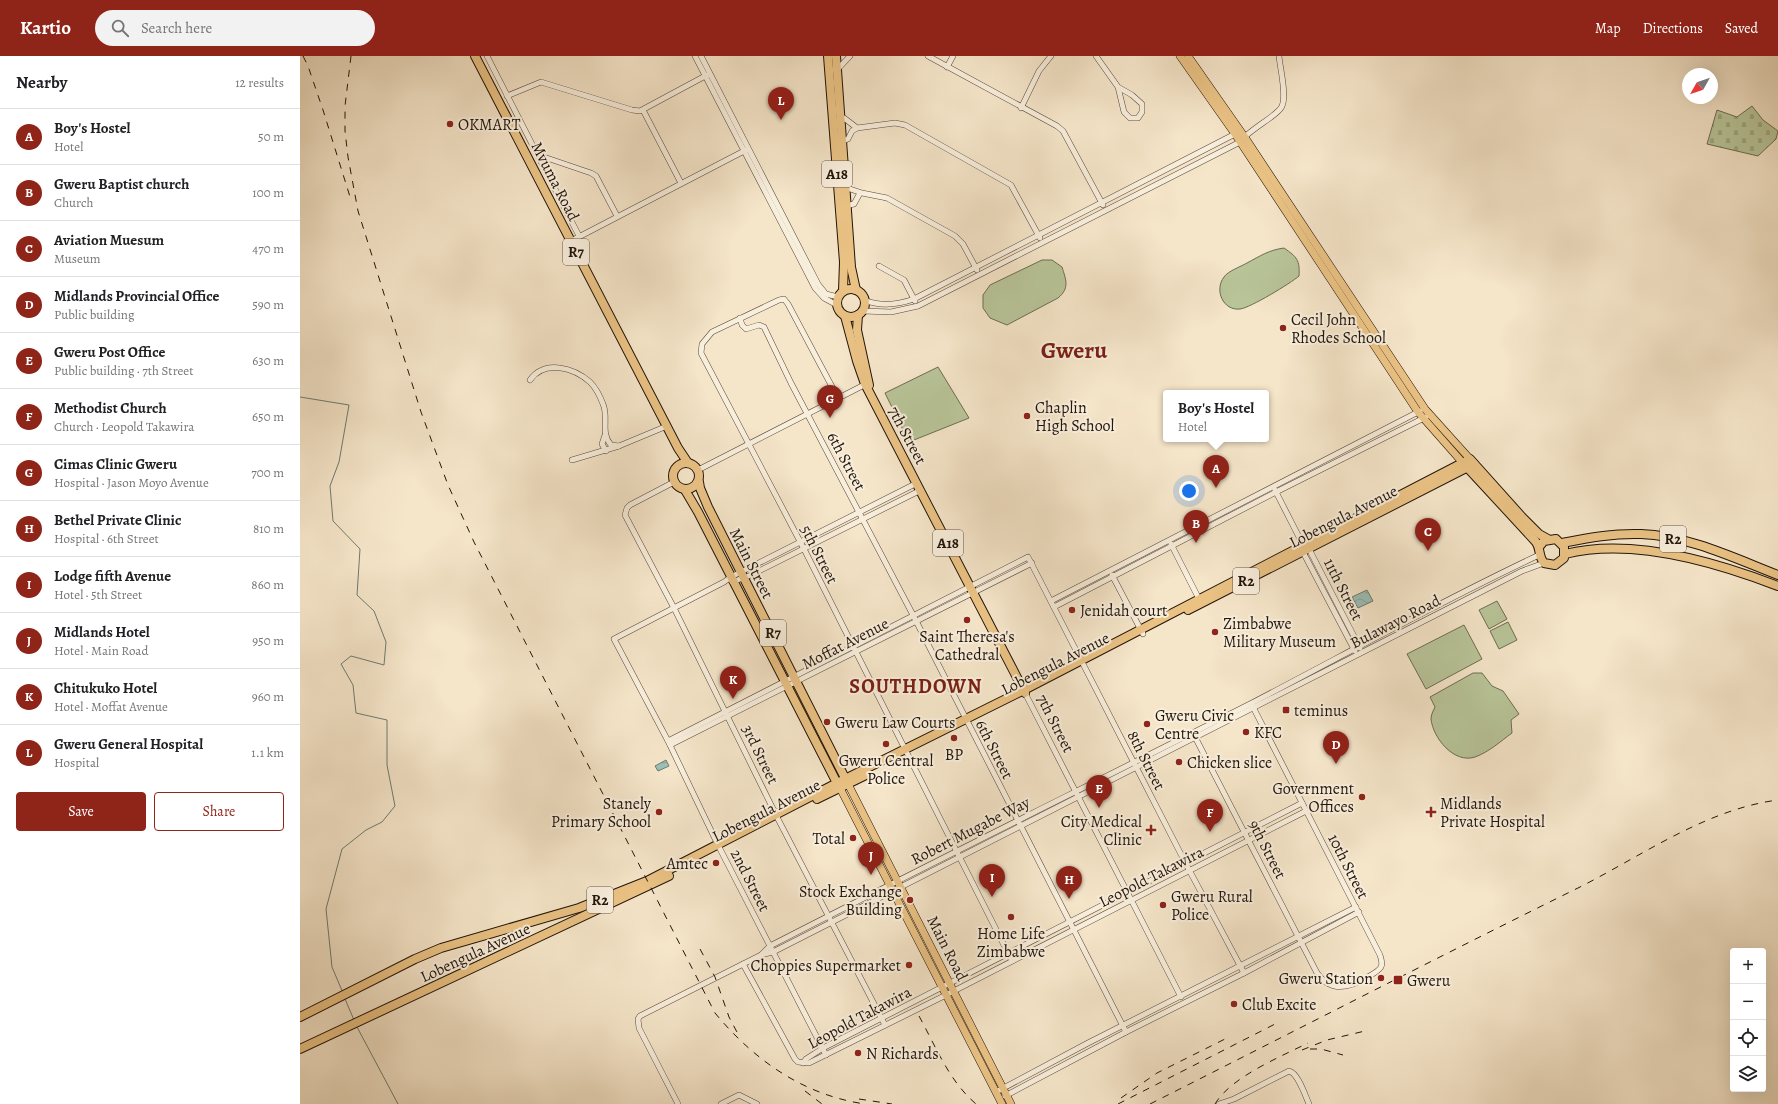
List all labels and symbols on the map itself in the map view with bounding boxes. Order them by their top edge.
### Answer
north arrow [1682,68,1718,104]
pin: L [768,87,794,120]
place label: OKMART [458,114,521,136]
marker: OKMART [445,119,455,129]
street label: Mvuma Road [526,138,585,225]
road number: A18 [822,161,852,187]
road number: R7 [563,239,589,265]
place label: Cecil John Rhodes School [1291,309,1386,349]
marker: Cecil John Rhodes School [1278,323,1288,333]
district label: Gweru [1041,334,1108,366]
pin: G [817,385,843,418]
place label: Chaplin High School [1035,397,1115,437]
street label: 7th Street [883,402,932,468]
marker: Chaplin High School [1022,411,1032,421]
street label: 6th Street [821,428,871,495]
pin: A [1203,455,1229,488]
street label: Lobengula Avenue [1285,480,1401,554]
your location [1179,481,1199,501]
pin: B [1183,510,1209,543]
pin: C [1415,518,1441,551]
street label: 5th Street [795,521,843,588]
street label: Main Street [724,524,778,603]
road number: R2 [1660,526,1686,552]
road number: A18 [933,530,963,556]
street label: 11th Street [1318,554,1368,624]
road number: R2 [1233,568,1259,594]
street label: Bulawayo Road [1346,589,1445,654]
place label: Jenidah court [1080,600,1167,622]
marker: Jenidah court [1067,605,1077,615]
street label: Moffat Avenue [798,613,893,675]
place label: Zimbabwe Military Museum [1223,613,1336,653]
marker: Saint Theresa's Cathedral [962,615,972,625]
road number: R7 [760,620,786,646]
place label: Saint Theresa's Cathedral [919,626,1015,666]
street label: Lobengula Avenue [997,627,1113,701]
marker: Zimbabwe Military Museum [1210,627,1220,637]
pin: K [720,666,746,699]
district label: SOUTHDOWN [849,673,983,700]
street label: 7th Street [1031,690,1079,757]
place label: teminus [1294,700,1348,722]
place label: Gweru Civic Centre [1155,705,1234,745]
marker: teminus [1281,705,1291,715]
place label: Gweru Law Courts [835,712,955,734]
street label: 6th Street [970,716,1018,783]
marker: Gweru Law Courts [822,717,832,727]
marker: Gweru Civic Centre [1142,719,1152,729]
street label: 3rd Street [736,721,784,788]
place label: KFC [1254,722,1282,744]
street label: 8th Street [1122,727,1170,794]
marker: KFC [1241,727,1251,737]
pin: D [1323,731,1349,764]
marker: BP [949,733,959,743]
marker: Gweru Central Police [881,739,891,749]
place label: BP [945,744,963,766]
place label: Gweru Central Police [839,750,933,790]
place label: Chicken slice [1187,752,1272,774]
marker: Chicken slice [1174,757,1184,767]
street label: Lobengula Avenue [708,774,824,848]
pin: E [1086,775,1112,808]
place label: Government Offices [1272,778,1354,818]
street label: Robert Mugabe Way [907,791,1034,870]
marker: Government Offices [1357,792,1367,802]
place label: Stanely Primary School [551,793,652,833]
place label: Midlands Private Hospital [1440,793,1545,833]
pin: F [1197,799,1223,832]
marker: Midlands Private Hospital [1425,806,1437,818]
marker: Stanely Primary School [654,807,664,817]
place label: City Medical Clinic [1061,811,1142,851]
street label: 9th Street [1243,816,1291,883]
marker: City Medical Clinic [1145,824,1157,836]
place label: Total [813,828,845,850]
street label: 10th Street [1322,830,1374,903]
marker: Total [848,833,858,843]
street label: Leopold Takawira [1095,841,1208,913]
pin: J [858,842,884,875]
street label: 2nd Street [725,845,775,916]
place label: Amtec [665,853,708,875]
marker: Amtec [711,858,721,868]
pin: I [979,864,1005,897]
pin: H [1056,866,1082,899]
place label: Stock Exchange Building [799,881,902,921]
place label: Gweru Rural Police [1171,886,1253,926]
road number: R2 [587,887,613,913]
marker: Stock Exchange Building [905,895,915,905]
marker: Gweru Rural Police [1158,900,1168,910]
street label: Main Road [921,912,973,985]
marker: Home Life Zimbabwe [1006,912,1016,922]
street label: Lobengula Avenue [417,918,534,988]
place label: Home Life Zimbabwe [977,923,1045,963]
place label: Choppies Supermarket [750,955,901,977]
marker: Choppies Supermarket [904,960,914,970]
place label: Gweru Station [1279,968,1373,990]
place label: Gweru [1407,970,1451,992]
marker: Gweru Station [1376,973,1386,983]
marker: Gweru [1392,974,1404,986]
street label: Leopold Takawira [804,981,916,1055]
place label: Club Excite [1242,994,1316,1016]
marker: Club Excite [1229,999,1239,1009]
place label: N Richards [866,1043,939,1065]
marker: N Richards [853,1048,863,1058]

